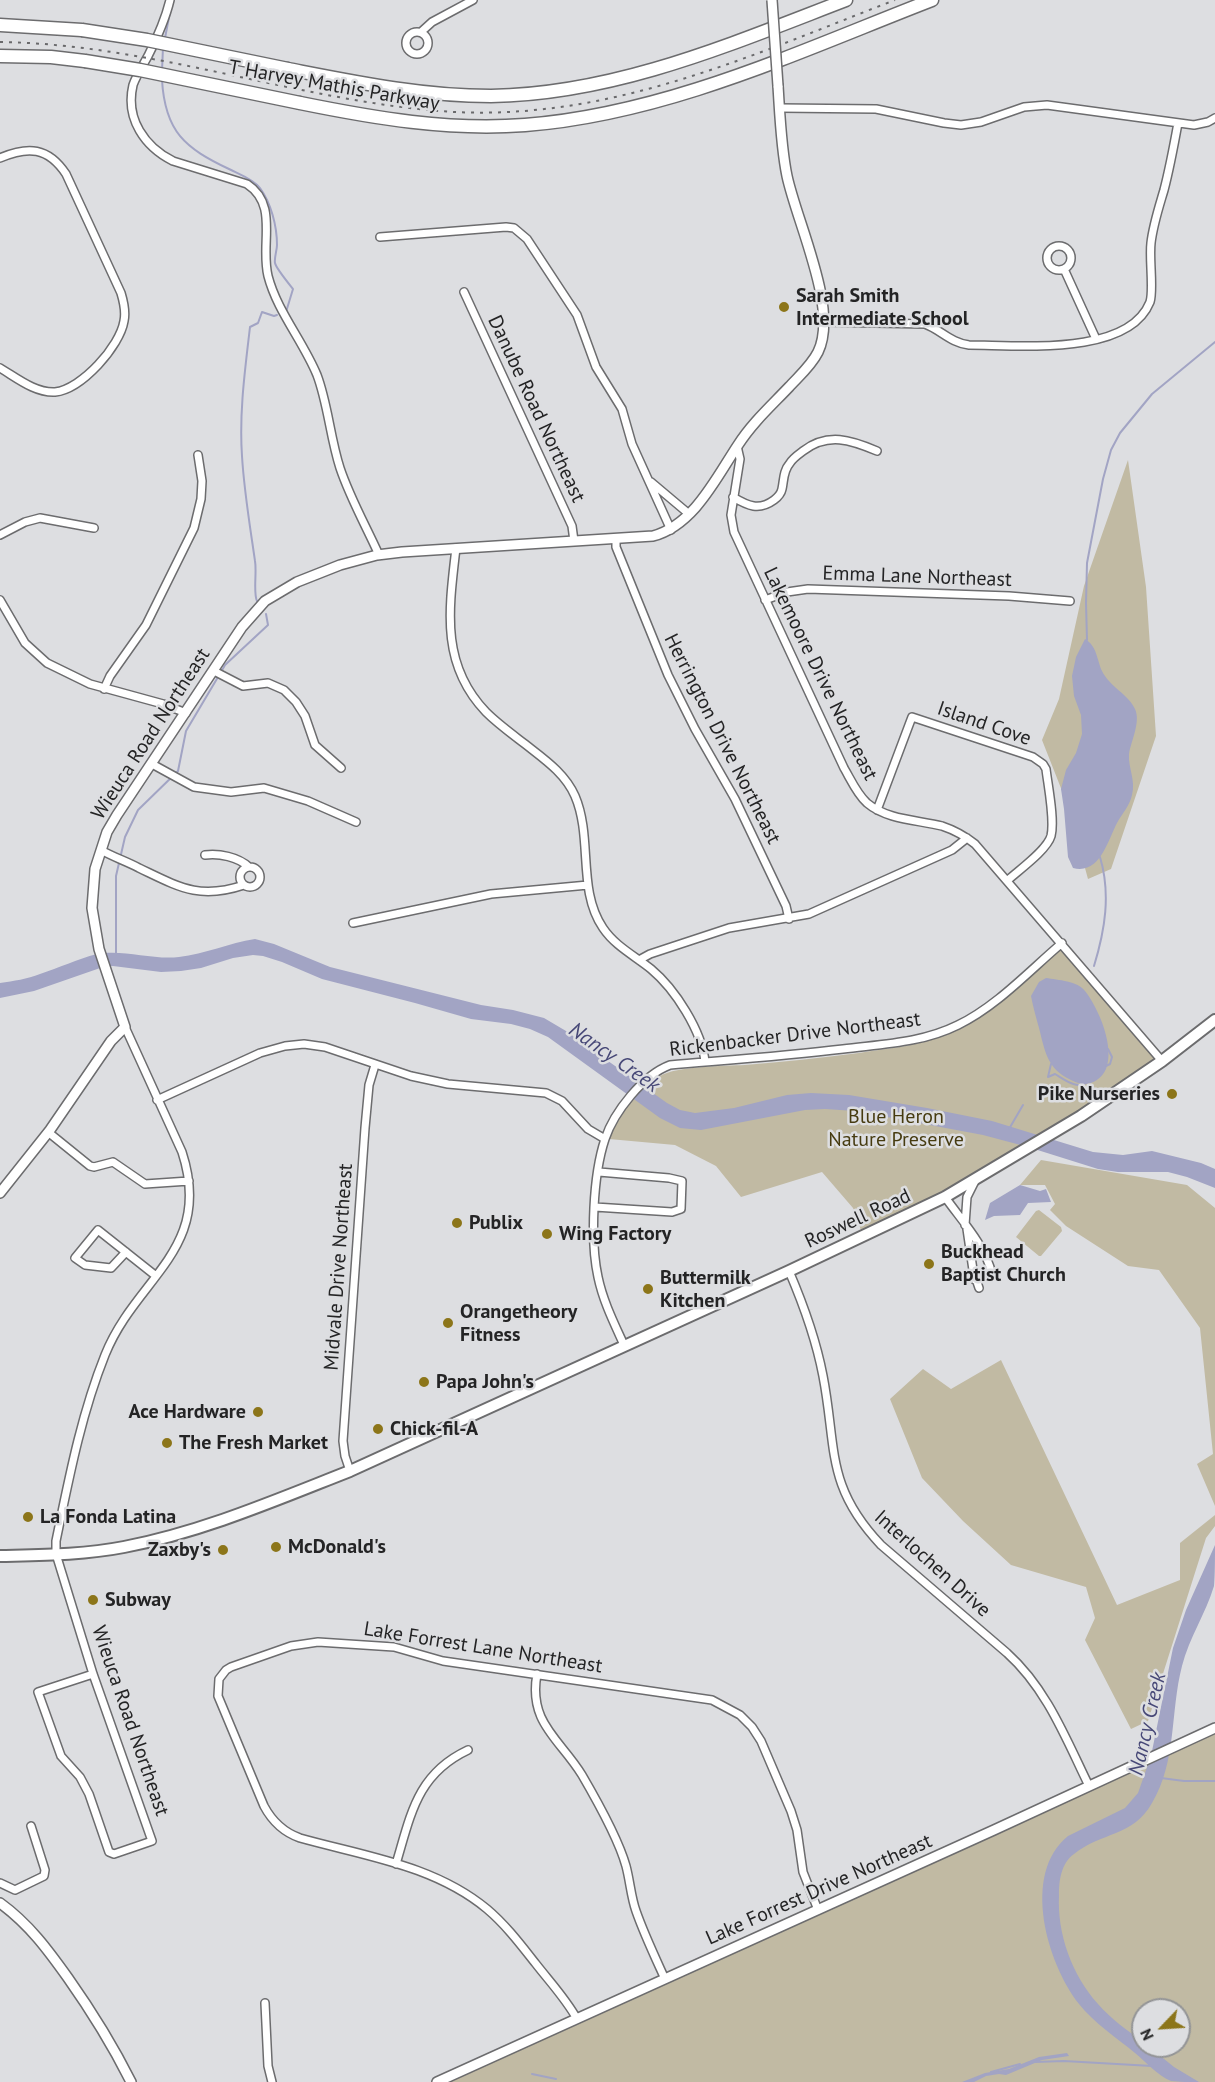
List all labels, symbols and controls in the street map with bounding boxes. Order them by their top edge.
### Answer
street label: T Harvey Mathis Parkway [227,56,441,116]
place label: Sarah Smith Intermediate School [796,284,969,331]
marker: Sarah Smith Intermediate School [777,300,791,314]
street label: Danube Road Northeast [482,312,590,506]
street label: Emma Lane Northeast [822,562,1012,592]
street label: Lakemoore Drive Northeast [758,564,882,784]
street label: Herrington Drive Northeast [659,630,785,848]
street label: Wieuca Road Northeast [87,644,215,824]
street label: Island Cove [934,697,1034,751]
street label: Rickenbacker Drive Northeast [668,1008,922,1062]
water label: Nancy Creek [564,1018,664,1098]
place label: Pike Nurseries [1038,1082,1160,1106]
marker: Pike Nurseries [1165,1087,1179,1101]
park label: Blue Heron Nature Preserve [828,1105,964,1152]
street label: Midvale Drive Northeast [320,1163,358,1371]
street label: Roswell Road [801,1184,915,1254]
place label: Publix [469,1211,523,1235]
marker: Publix [450,1216,464,1230]
place label: Wing Factory [559,1222,671,1246]
marker: Wing Factory [540,1227,554,1241]
place label: Buckhead Baptist Church [941,1240,1066,1287]
marker: Buckhead Baptist Church [922,1257,936,1271]
place label: Buttermilk Kitchen [660,1266,751,1313]
marker: Buttermilk Kitchen [641,1282,655,1296]
place label: Orangetheory Fitness [460,1300,577,1347]
marker: Orangetheory Fitness [441,1316,455,1330]
place label: Papa John's [436,1370,534,1394]
marker: Papa John's [417,1375,431,1389]
place label: Ace Hardware [128,1400,246,1424]
marker: Ace Hardware [251,1405,265,1419]
place label: Chick-fil-A [390,1417,478,1441]
marker: Chick-fil-A [371,1422,385,1436]
place label: The Fresh Market [179,1431,328,1455]
marker: The Fresh Market [160,1436,174,1450]
place label: La Fonda Latina [40,1505,176,1529]
street label: Interlochen Drive [869,1506,995,1622]
marker: La Fonda Latina [21,1510,35,1524]
place label: McDonald's [288,1535,386,1559]
place label: Zaxby's [148,1538,211,1562]
marker: McDonald's [269,1540,283,1554]
marker: Zaxby's [216,1543,230,1557]
place label: Subway [105,1588,171,1612]
marker: Subway [86,1593,100,1607]
street label: Lake Forrest Lane Northeast [362,1617,604,1679]
street label: Wieuca Road Northeast [86,1623,174,1819]
water label: Nancy Creek [1124,1670,1172,1778]
street label: Lake Forrest Drive Northeast [702,1829,936,1951]
north arrow [1131,1998,1191,2058]
text: N [1135,2026,1158,2044]

